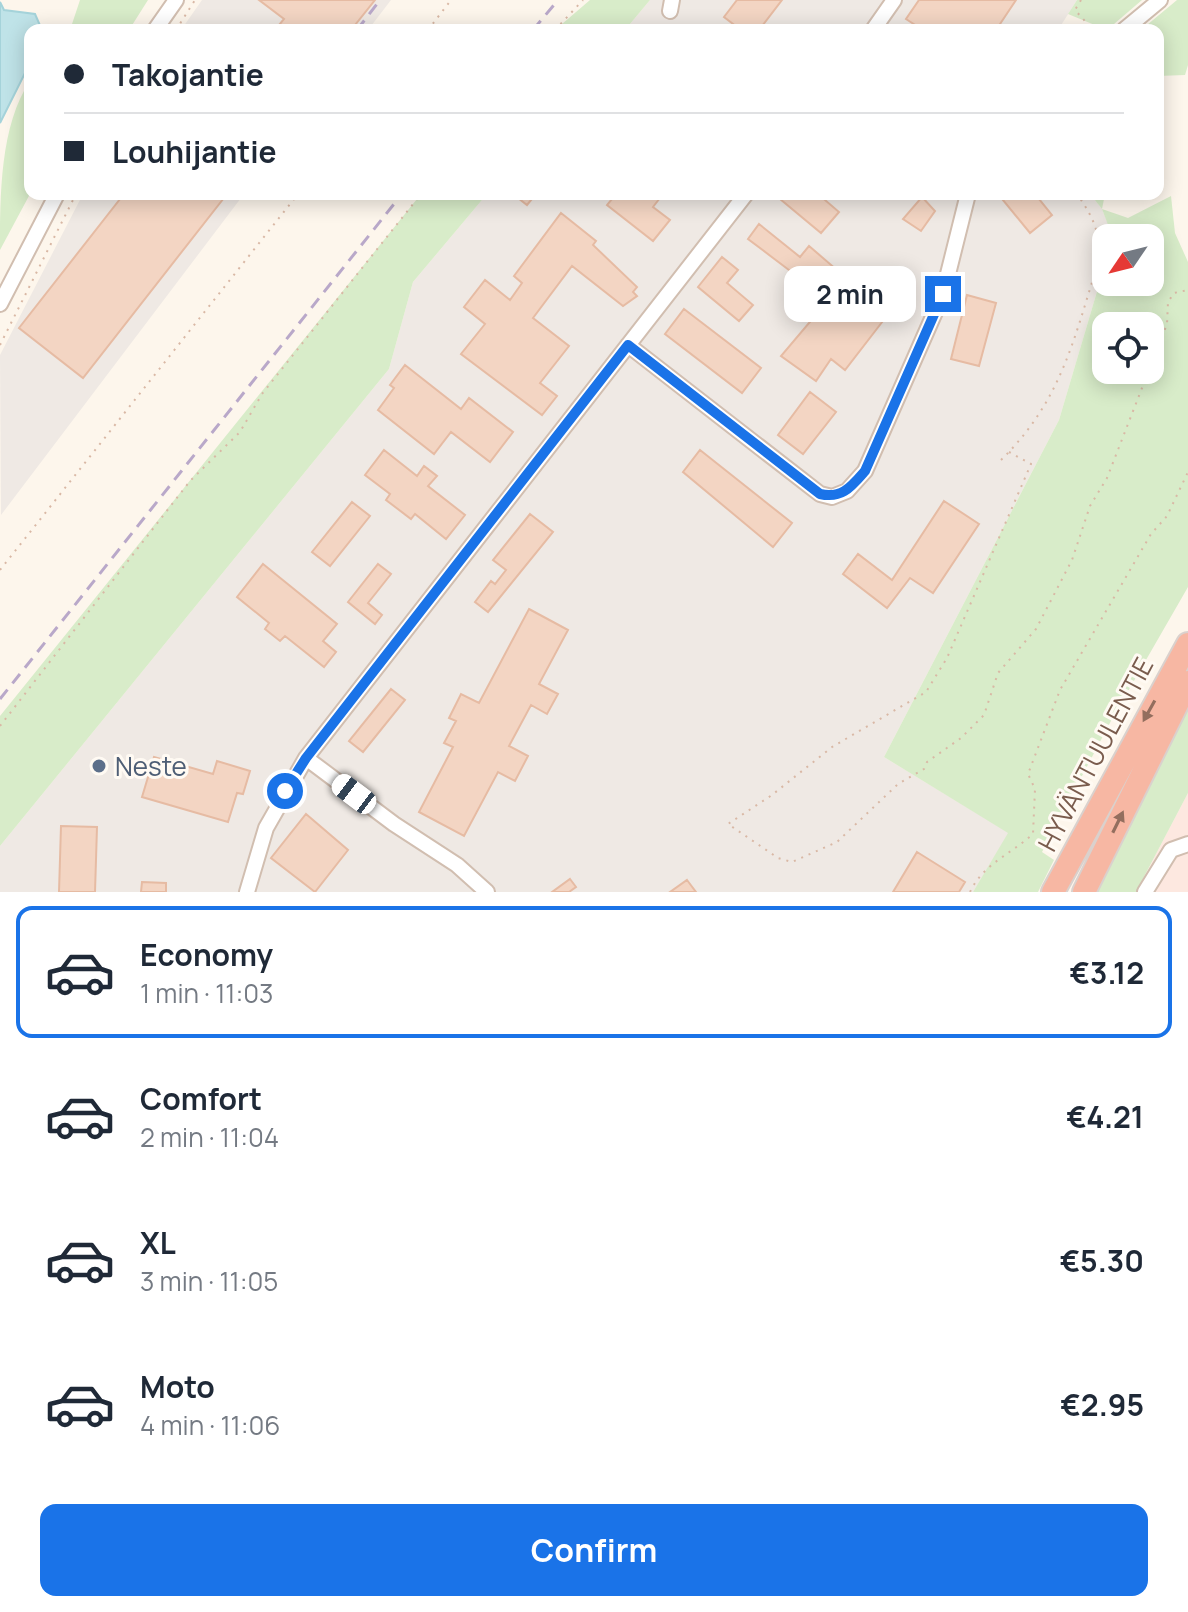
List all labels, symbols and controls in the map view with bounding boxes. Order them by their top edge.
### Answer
text: Takojantie [112,54,264,95]
text: Louhijantie [112,131,277,172]
north arrow [1092,224,1164,296]
map controls [1092,224,1164,384]
callout: 2 min [783,266,915,322]
text: 2 min [816,276,884,312]
route end [925,276,961,312]
button: locate [1092,312,1164,384]
street label: HYVÄNTUULENTIE [1029,651,1161,857]
one-way arrow [1143,700,1156,723]
place label: Neste [115,748,187,784]
marker: Neste [90,757,108,775]
car [328,770,380,818]
route start [267,773,303,809]
one-way arrow [1112,810,1125,833]
text: Economy [140,934,273,975]
icon: car [44,936,116,1008]
text: €3.12 [1070,952,1144,993]
text: 1 min · 11:03 [140,975,273,1011]
text: Comfort [140,1078,262,1119]
icon: car [44,1080,116,1152]
text: €4.21 [1066,1096,1144,1137]
text: 2 min · 11:04 [140,1119,279,1155]
text: XL [140,1222,176,1263]
icon: car [44,1224,116,1296]
text: €5.30 [1060,1240,1144,1281]
text: 3 min · 11:05 [140,1263,278,1299]
text: Moto [140,1366,215,1407]
icon: car [44,1368,116,1440]
text: €2.95 [1060,1384,1144,1425]
text: 4 min · 11:06 [140,1407,280,1443]
button: Confirm [40,1504,1148,1596]

